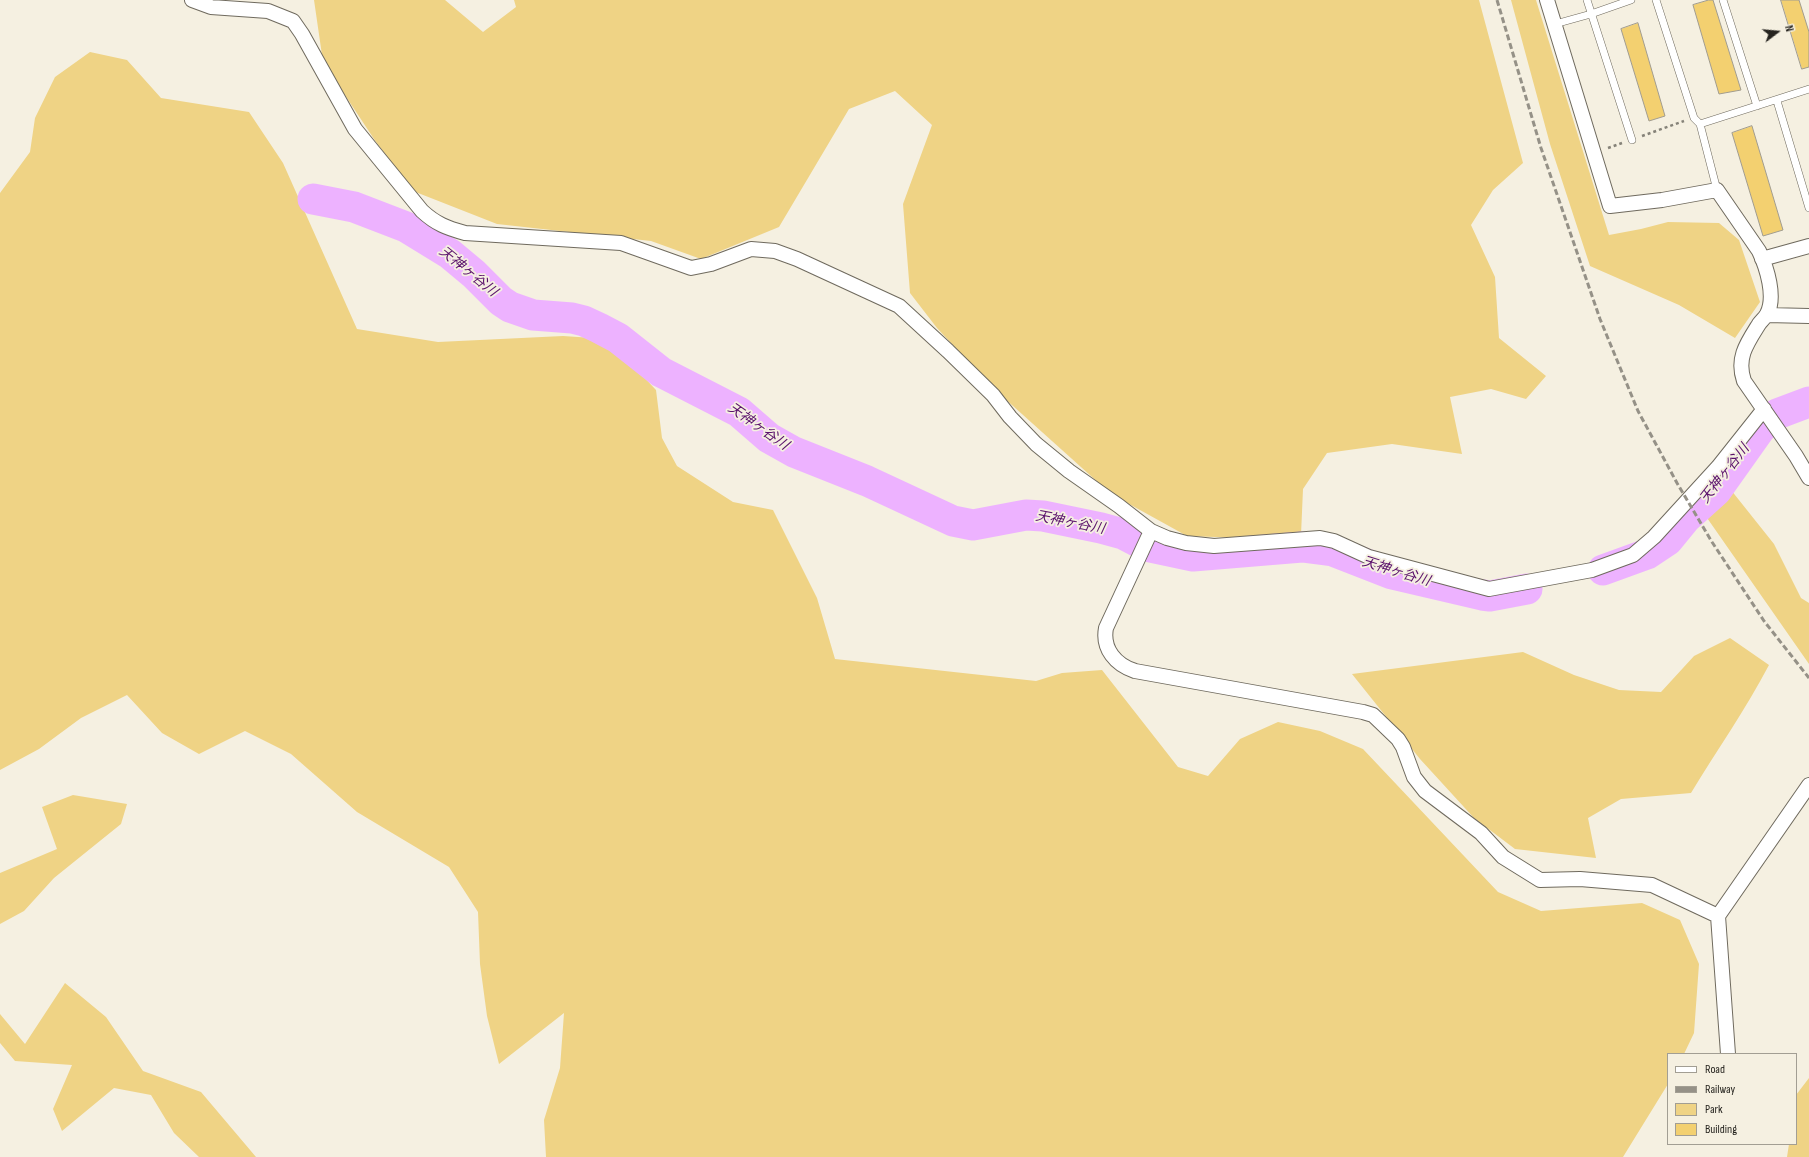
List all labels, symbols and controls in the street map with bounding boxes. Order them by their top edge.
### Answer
north arrow [1757,12,1797,52]
text: N [1782,24,1796,33]
water label: 天神ヶ谷川 [436,243,500,301]
water label: 天神ヶ谷川 [725,400,791,454]
water label: 天神ヶ谷川 [1697,441,1753,507]
water label: 天神ヶ谷川 [1034,508,1106,538]
water label: 天神ヶ谷川 [1360,554,1432,590]
legend [1667,1053,1797,1145]
text: Road [1705,1062,1725,1077]
text: Railway [1705,1082,1735,1097]
text: Park [1705,1102,1723,1117]
text: Building [1705,1122,1737,1137]

